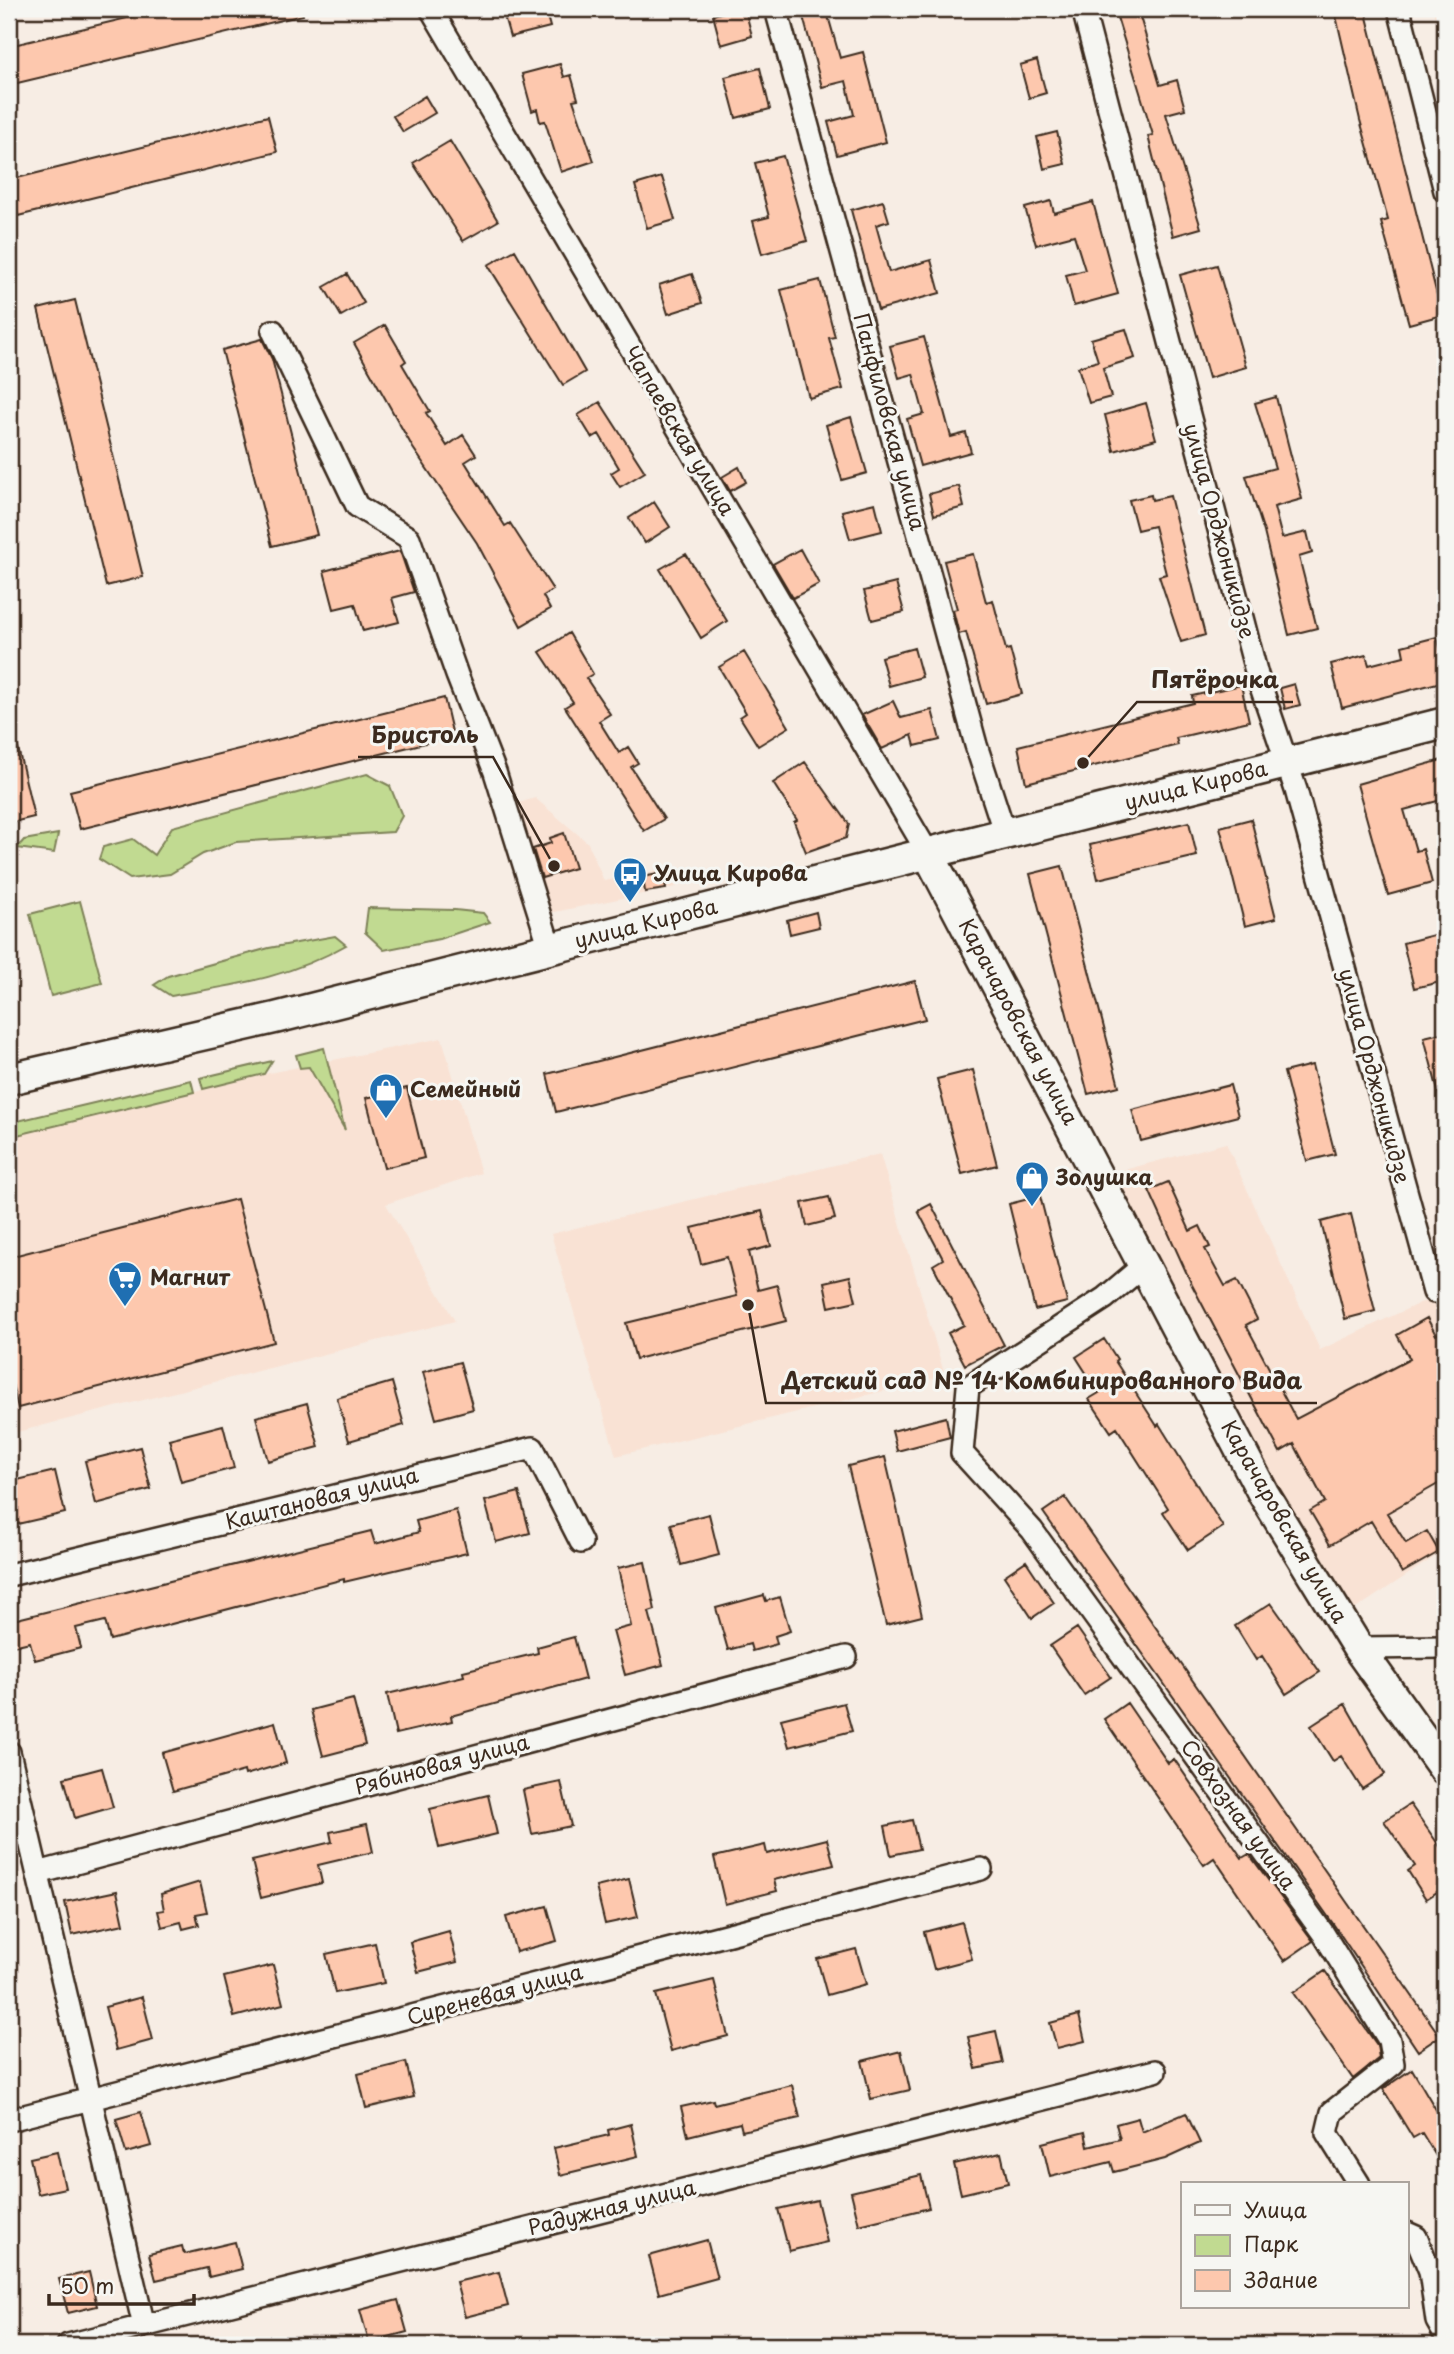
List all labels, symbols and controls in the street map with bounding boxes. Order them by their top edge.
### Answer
street label: Панфиловская улица [847,309,936,534]
street label: Чапаевская улица [617,339,745,522]
street label: улица Орджоникидзе [1177,419,1265,642]
callout: Пятёрочка [1137,658,1293,702]
text: Пятёрочка [1151,661,1279,696]
callout: Бристоль [358,713,493,757]
text: Бристоль [371,716,479,751]
street label: улица Кирова [1121,751,1270,817]
bus stop icon: Улица Кирова [611,855,649,904]
place label: Улица Кирова [653,856,808,888]
street label: улица Кирова [571,889,720,955]
street label: Карачаровская улица [952,912,1088,1131]
street label: улица Орджоникидзе [1332,964,1420,1187]
shop icon: Семейный [367,1071,405,1120]
place label: Семейный [410,1072,521,1104]
shop icon: Золушка [1013,1159,1051,1208]
place label: Золушка [1055,1160,1153,1192]
supermarket icon: Магнит [106,1259,144,1308]
place label: Магнит [150,1260,231,1292]
callout: Детский сад № 14 Комбинированного Вида [766,1359,1317,1403]
text: Детский сад № 14 Комбинированного Вида [781,1362,1302,1397]
street label: Карачаровская улица [1214,1414,1357,1629]
street label: Каштановая улица [222,1457,422,1537]
street label: Рябиновая улица [351,1724,533,1802]
street label: Совхозная улица [1174,1732,1306,1896]
street label: Сиреневая улица [403,1954,587,2032]
street label: Радужная улица [524,2170,700,2242]
legend [1181,2182,1408,2308]
text: Улица [1244,2193,1307,2225]
text: Парк [1244,2227,1299,2259]
scale bar [49,2263,194,2307]
text: Здание [1244,2263,1318,2295]
text: 50 m [60,2269,114,2301]

